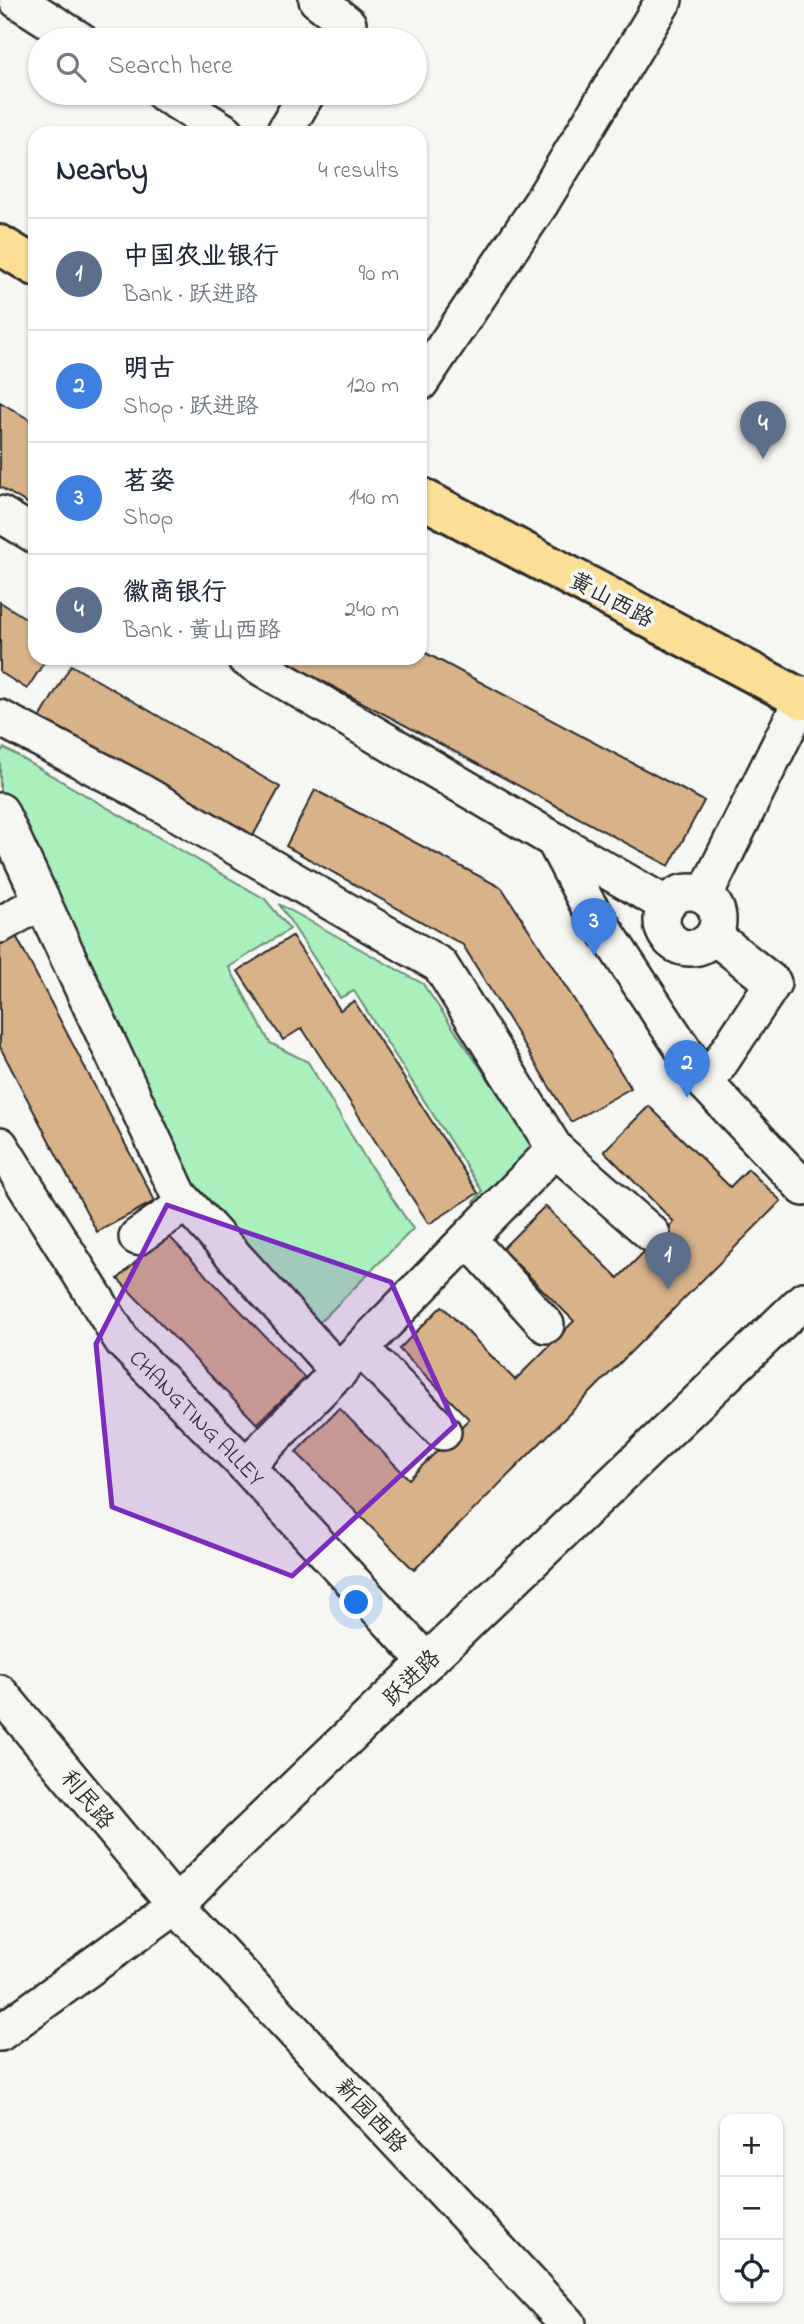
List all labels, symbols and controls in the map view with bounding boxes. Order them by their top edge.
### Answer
search box [28,28,427,105]
icon: search [52,48,90,86]
text: Search here [108,48,233,86]
text: Nearby [56,150,148,194]
text: 4 results [318,155,399,188]
text: 中国农业银行 [123,239,279,277]
text: 1 [75,258,83,291]
text: 90 m [359,258,399,291]
text: Bank · 跃进路 [123,279,258,312]
text: 明古 [123,351,175,389]
text: 2 [73,370,85,403]
text: 120 m [347,370,399,403]
text: Shop · 跃进路 [123,391,259,424]
pin: 4 [740,401,786,459]
text: 茗姿 [123,464,175,502]
text: 3 [74,482,84,515]
text: 140 m [349,482,399,515]
text: Shop [123,502,173,535]
street label: 黄山西路 [562,565,659,637]
text: 徽商银行 [123,575,227,613]
text: 4 [74,594,84,627]
text: 240 m [345,594,399,627]
text: Bank · 黄山西路 [123,615,281,648]
pin: 3 [571,898,617,956]
pin: 2 [664,1040,710,1098]
pin: 1 [645,1232,691,1290]
street label: CHANGTING ALLEY [121,1343,271,1495]
your location [339,1585,373,1619]
street label: 跃进路 [376,1643,449,1715]
street label: 利民路 [51,1764,121,1838]
street label: 新园西路 [327,2072,414,2162]
map controls [720,2114,783,2303]
button: + [720,2114,783,2177]
button: − [720,2177,783,2240]
button: locate [720,2240,783,2303]

